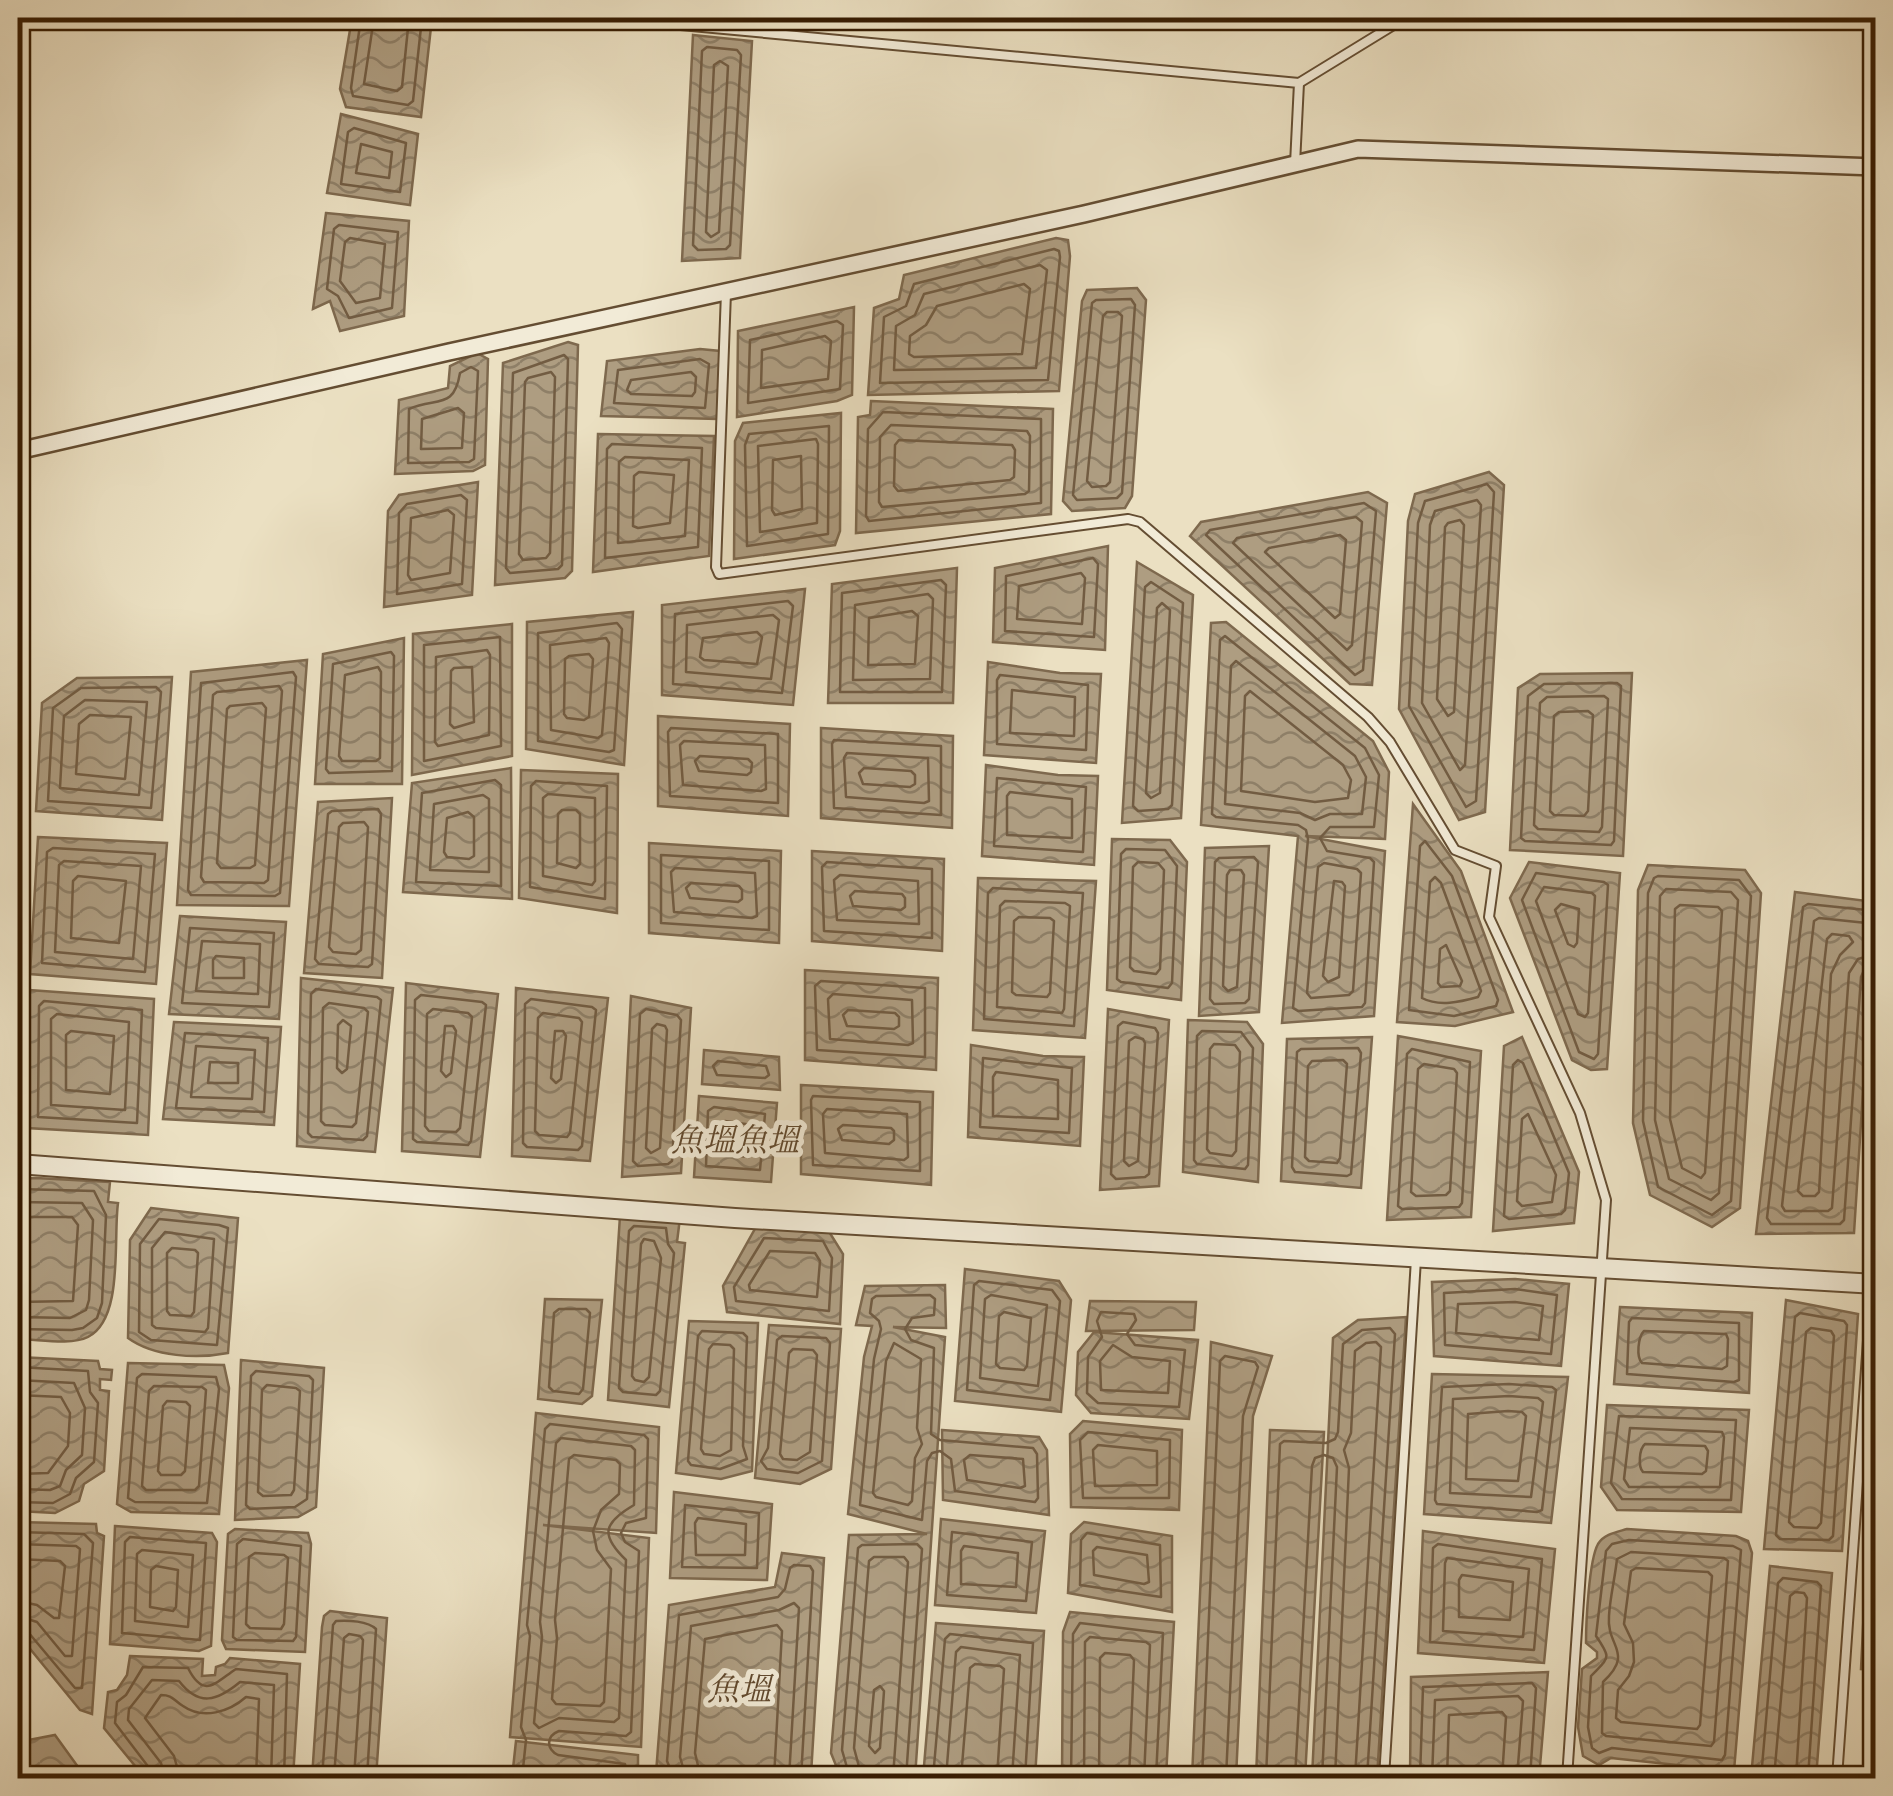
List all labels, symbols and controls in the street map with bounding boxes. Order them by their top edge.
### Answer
water label: 魚塭魚塭 [671,1122,803,1163]
water label: 魚塭 [707,1671,775,1712]

